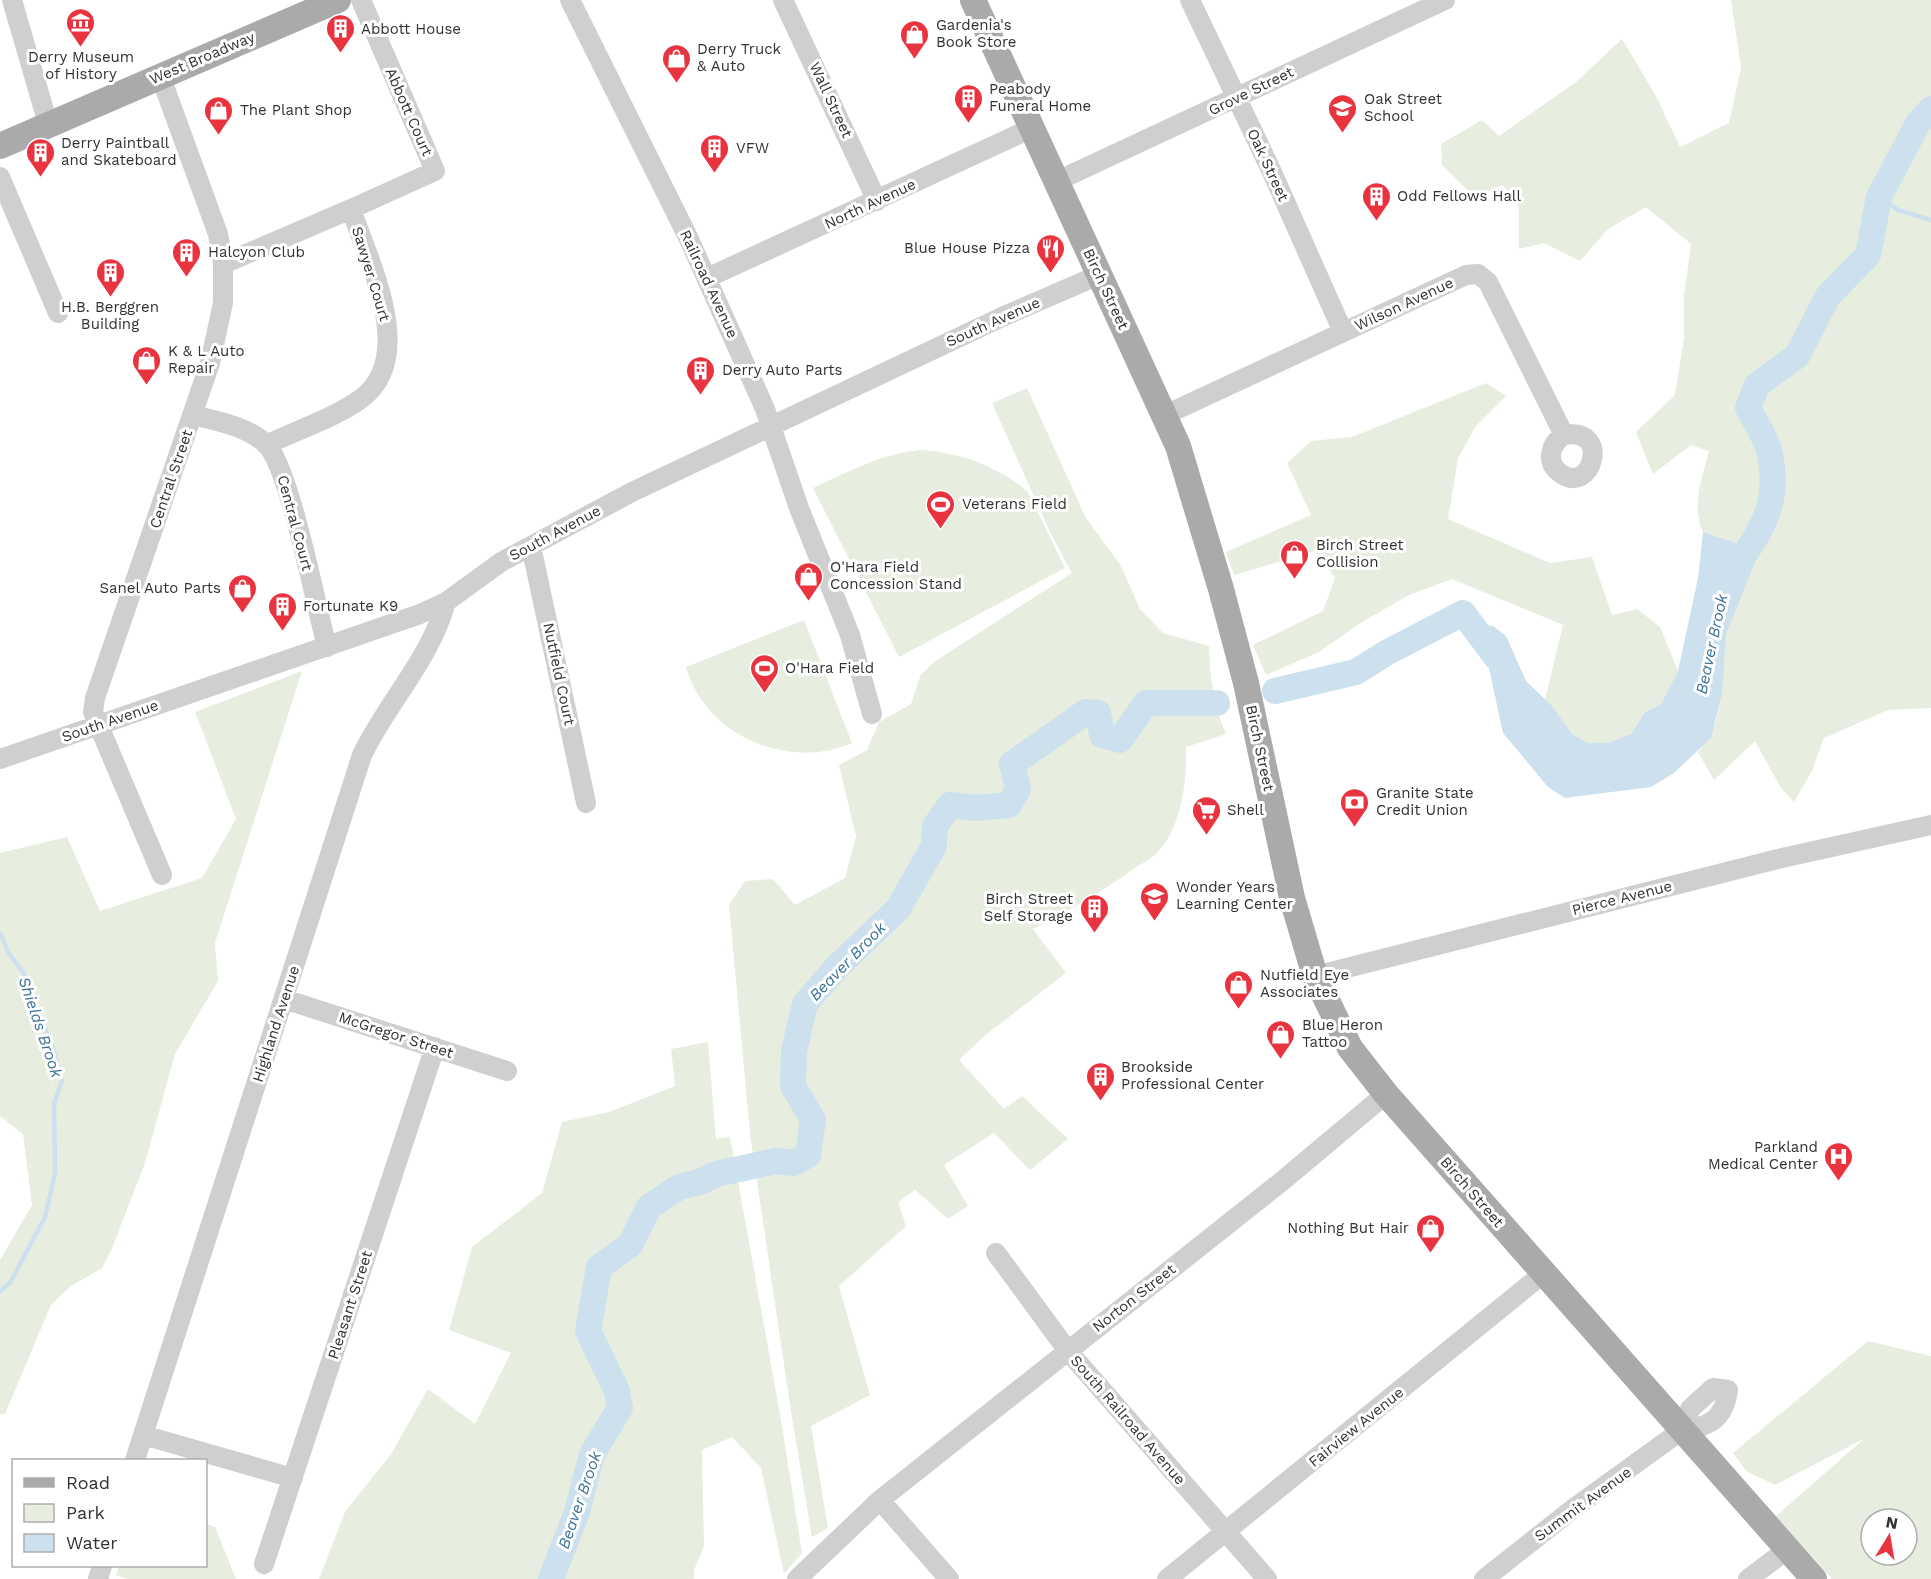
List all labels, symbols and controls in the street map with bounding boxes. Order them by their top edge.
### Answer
museum icon: Derry Museum of History [65,6,97,48]
building icon: Abbott House [324,13,356,55]
place label: Gardenia's Book Store [936,16,1017,51]
shop icon: Gardenia's Book Store [899,18,931,60]
place label: Abbott House [361,20,461,38]
street label: West Broadway [147,28,258,88]
place label: Derry Truck & Auto [697,40,782,75]
shop icon: Derry Truck & Auto [660,42,692,84]
place label: Derry Museum of History [28,48,134,83]
street label: Wall Street [806,59,857,141]
street label: Grove Street [1205,62,1297,119]
street label: Abbott Court [381,65,437,160]
place label: Peabody Funeral Home [989,80,1091,115]
building icon: Peabody Funeral Home [952,82,984,124]
place label: Oak Street School [1364,90,1443,125]
school or university icon: Oak Street School [1327,92,1359,134]
shop icon: The Plant Shop [203,94,235,136]
place label: The Plant Shop [240,101,352,119]
street label: Oak Street [1243,126,1293,205]
building icon: VFW [699,132,731,174]
place label: Derry Paintball and Skateboard [61,134,177,169]
building icon: Derry Paintball and Skateboard [24,136,56,178]
place label: VFW [736,139,769,157]
street label: North Avenue [821,175,919,233]
building icon: Odd Fellows Hall [1360,180,1392,222]
place label: Odd Fellows Hall [1397,187,1521,205]
street label: Sawyer Court [348,224,394,324]
street label: Railroad Avenue [676,227,742,341]
restaurant icon: Blue House Pizza [1035,232,1067,274]
building icon: Halcyon Club [171,236,203,278]
place label: Blue House Pizza [904,239,1031,257]
place label: Halcyon Club [208,243,305,261]
street label: Birch Street [1079,245,1133,333]
building icon: H.B. Berggren Building [94,256,126,298]
street label: Wilson Avenue [1352,273,1456,335]
street label: South Avenue [943,293,1043,351]
place label: H.B. Berggren Building [61,298,159,333]
place label: K & L Auto Repair [168,342,245,377]
shop icon: K & L Auto Repair [131,344,163,386]
building icon: Derry Auto Parts [685,354,717,396]
place label: Derry Auto Parts [722,361,843,379]
street label: Central Street [146,427,197,531]
street label: Central Court [274,473,317,574]
sports icon: Veterans Field [925,488,957,530]
place label: Veterans Field [962,495,1067,513]
street label: South Avenue [506,501,604,565]
place label: Birch Street Collision [1316,536,1404,571]
shop icon: Birch Street Collision [1279,538,1311,580]
place label: O'Hara Field Concession Stand [830,558,962,593]
shop icon: O'Hara Field Concession Stand [793,560,825,602]
shop icon: Sanel Auto Parts [226,572,258,614]
place label: Sanel Auto Parts [100,579,221,597]
building icon: Fortunate K9 [266,590,298,632]
water label: Beaver Brook [1692,591,1732,696]
place label: Fortunate K9 [303,597,398,615]
street label: Nutfield Court [539,621,579,728]
sports icon: O'Hara Field [748,652,780,694]
place label: O'Hara Field [785,659,874,677]
street label: South Avenue [59,696,161,746]
street label: Birch Street [1242,703,1278,793]
place label: Granite State Credit Union [1376,784,1474,819]
bank icon: Granite State Credit Union [1339,786,1371,828]
supermarket icon: Shell [1190,794,1222,836]
place label: Shell [1227,801,1264,819]
street label: Pierce Avenue [1570,877,1674,919]
place label: Wonder Years Learning Center [1176,878,1293,913]
school or university icon: Wonder Years Learning Center [1139,880,1171,922]
place label: Birch Street Self Storage [984,890,1074,925]
building icon: Birch Street Self Storage [1078,892,1110,934]
water label: Beaver Brook [805,917,890,1005]
street label: Highland Avenue [249,963,303,1085]
place label: Nutfield Eye Associates [1260,966,1349,1001]
shop icon: Nutfield Eye Associates [1223,968,1255,1010]
water label: Shields Brook [14,974,67,1081]
street label: McGregor Street [336,1008,456,1062]
place label: Blue Heron Tattoo [1302,1016,1383,1051]
shop icon: Blue Heron Tattoo [1265,1018,1297,1060]
place label: Brookside Professional Center [1121,1058,1264,1093]
building icon: Brookside Professional Center [1084,1060,1116,1102]
place label: Parkland Medical Center [1708,1138,1818,1173]
hospital icon: Parkland Medical Center [1823,1140,1855,1182]
street label: Birch Street [1436,1153,1508,1232]
shop icon: Nothing But Hair [1414,1212,1446,1254]
place label: Nothing But Hair [1287,1219,1409,1237]
street label: Pleasant Street [324,1248,376,1362]
street label: Norton Street [1089,1260,1180,1336]
street label: South Railroad Avenue [1067,1351,1189,1489]
street label: Fairview Avenue [1305,1383,1407,1471]
water label: Beaver Brook [554,1448,605,1551]
legend [12,1459,207,1567]
street label: Summit Avenue [1531,1463,1635,1545]
text: Road [66,1472,110,1493]
text: Park [66,1502,105,1523]
north arrow [1859,1507,1919,1567]
text: N [1884,1512,1899,1533]
text: Water [66,1532,118,1553]

